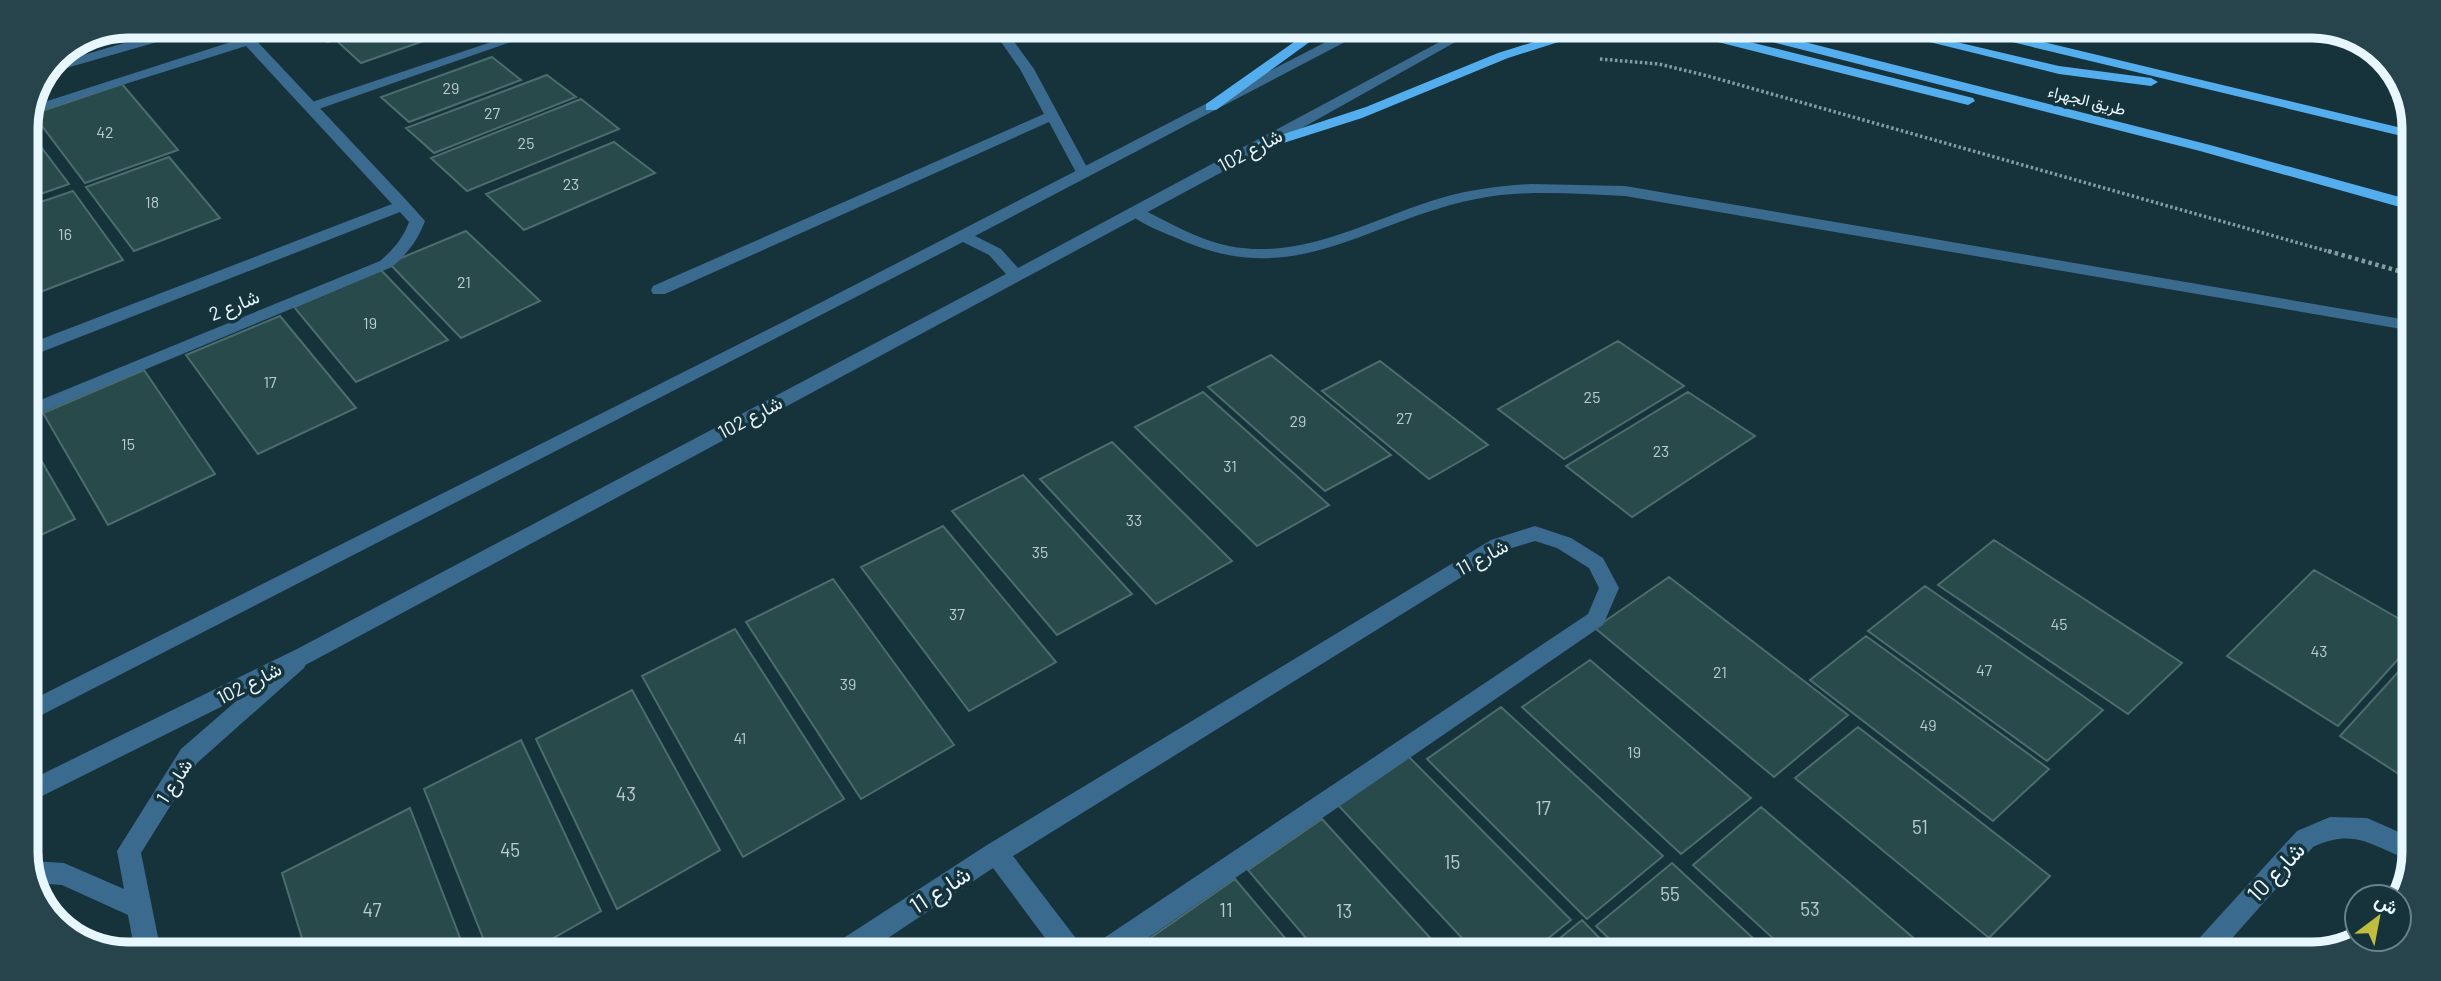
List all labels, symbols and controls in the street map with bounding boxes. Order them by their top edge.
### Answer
house number: 29 [443,78,459,97]
street label: طريق الجهراء [2046,81,2128,120]
house number: 27 [484,103,500,122]
house number: 42 [96,122,114,141]
street label: شارع 102 [1214,123,1287,178]
house number: 25 [518,133,534,152]
house number: 23 [563,174,579,193]
house number: 18 [145,192,159,211]
house number: 16 [58,224,72,243]
house number: 21 [457,272,471,291]
street label: شارع 2 [205,284,263,327]
house number: 19 [363,313,377,332]
house number: 17 [263,372,277,391]
house number: 25 [1584,387,1600,406]
street label: شارع 102 [714,390,787,445]
house number: 27 [1396,408,1412,427]
house number: 29 [1290,411,1306,430]
house number: 15 [121,434,135,453]
house number: 23 [1653,441,1669,460]
house number: 31 [1223,456,1237,475]
house number: 33 [1126,510,1142,529]
street label: شارع 11 [1452,533,1513,581]
house number: 35 [1032,542,1048,561]
house number: 37 [949,604,965,623]
house number: 45 [2050,614,2068,633]
house number: 43 [2310,641,2328,660]
street label: شارع 102 [213,657,286,710]
house number: 47 [1976,660,1992,679]
house number: 21 [1713,662,1727,681]
house number: 39 [840,674,856,693]
house number: 49 [1919,715,1937,734]
house number: 41 [734,728,746,747]
house number: 19 [1627,742,1641,761]
street label: شارع 1 [151,754,198,808]
house number: 43 [616,782,636,805]
house number: 17 [1535,796,1551,819]
house number: 51 [1912,815,1928,838]
street label: شارع 10 [2241,835,2312,909]
house number: 45 [500,838,520,861]
house number: 15 [1444,850,1460,873]
street label: شارع 11 [904,859,977,922]
house number: 55 [1660,882,1680,905]
north arrow [2343,883,2413,953]
text: ش [2371,887,2403,920]
house number: 53 [1800,897,1820,920]
house number: 47 [363,898,381,921]
house number: 11 [1219,898,1233,921]
house number: 13 [1336,899,1352,922]

